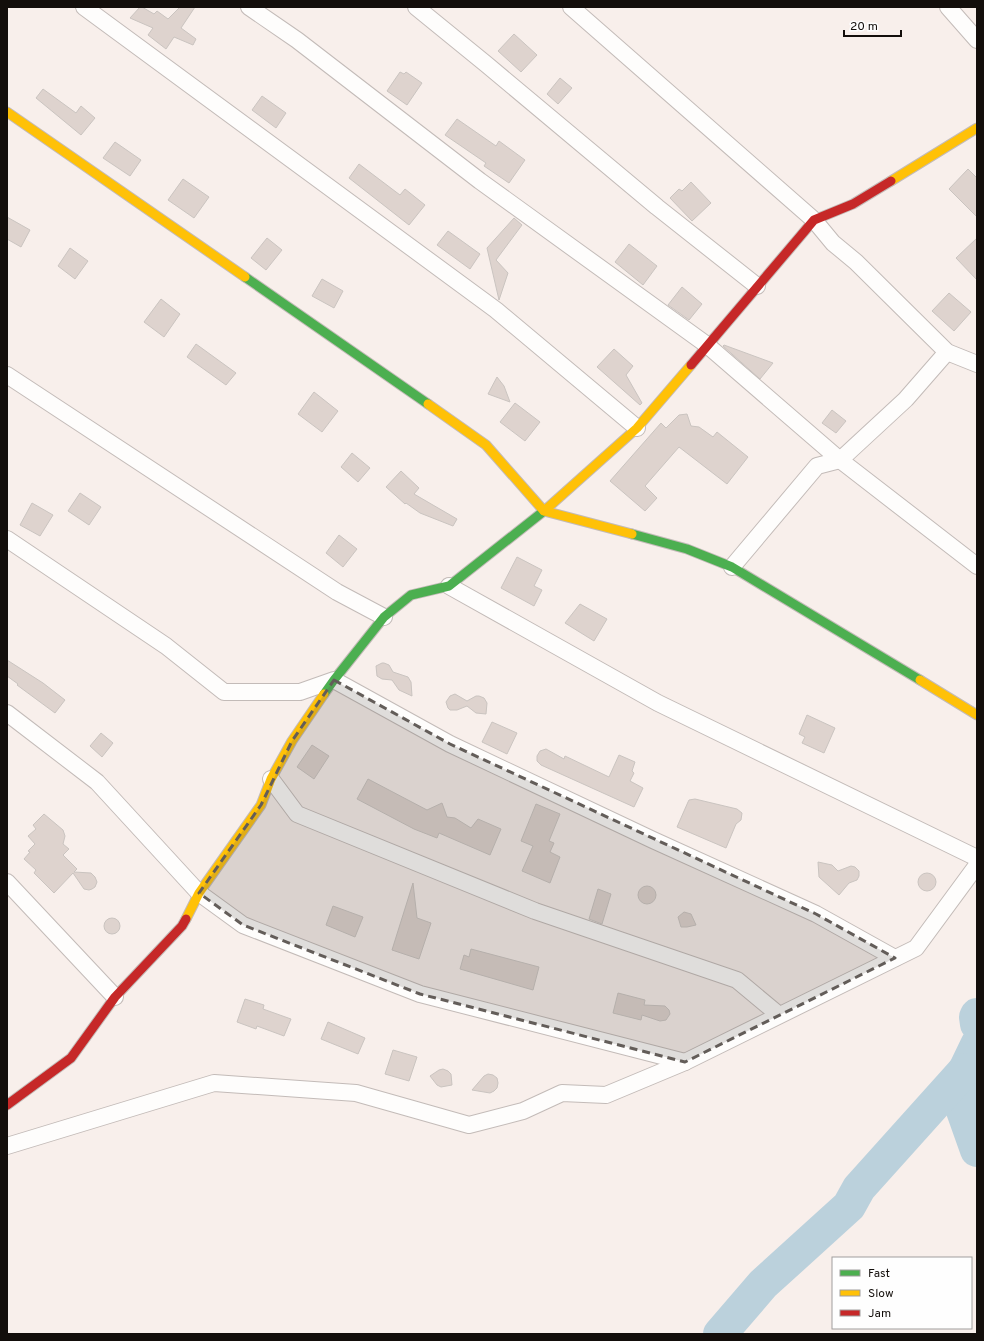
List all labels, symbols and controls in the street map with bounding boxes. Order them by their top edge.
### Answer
scale bar [844,12,901,38]
text: 20 m [850,19,878,35]
legend [832,1257,972,1329]
text: Fast [868,1266,890,1282]
text: Slow [868,1286,894,1302]
text: Jam [868,1306,891,1322]

